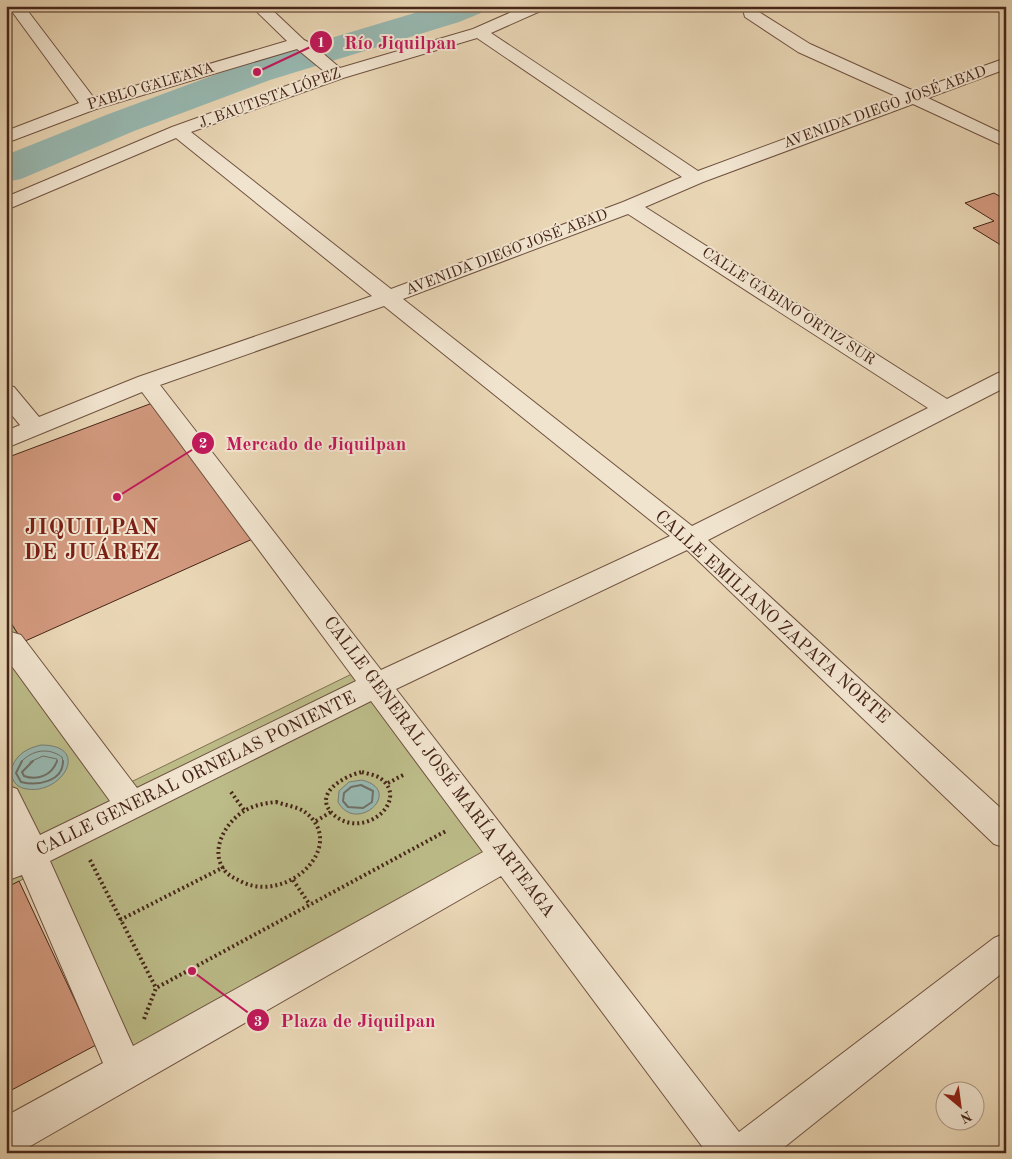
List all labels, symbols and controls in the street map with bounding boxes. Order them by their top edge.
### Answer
callout: Río Jiquilpan [308,25,466,59]
text: Río Jiquilpan [344,35,456,54]
text: 1 [317,36,325,51]
street label: PABLO GALEANA [86,60,217,113]
street label: AVENIDA DIEGO JOSÉ ABAD [780,61,989,152]
street label: J. BAUTISTA LÓPEZ [196,62,343,132]
street label: AVENIDA DIEGO JOSÉ ABAD [403,205,610,299]
street label: CALLE GABINO ORTIZ SUR [699,245,877,369]
callout: Mercado de Jiquilpan [190,426,416,460]
text: Mercado de Jiquilpan [226,436,406,455]
text: 2 [199,437,207,452]
street label: CALLE EMILIANO ZAPATA NORTE [651,507,893,727]
district label: JIQUILPAN DE JUÁREZ [23,517,161,564]
street label: CALLE GENERAL JOSÉ MARÍA ARTEAGA [320,611,561,921]
street label: CALLE GENERAL ORNELAS PONIENTE [33,689,359,859]
callout: Plaza de Jiquilpan [245,1003,446,1037]
text: Plaza de Jiquilpan [280,1013,436,1032]
text: 3 [254,1015,262,1030]
north arrow [934,1082,984,1132]
text: N [957,1108,974,1125]

